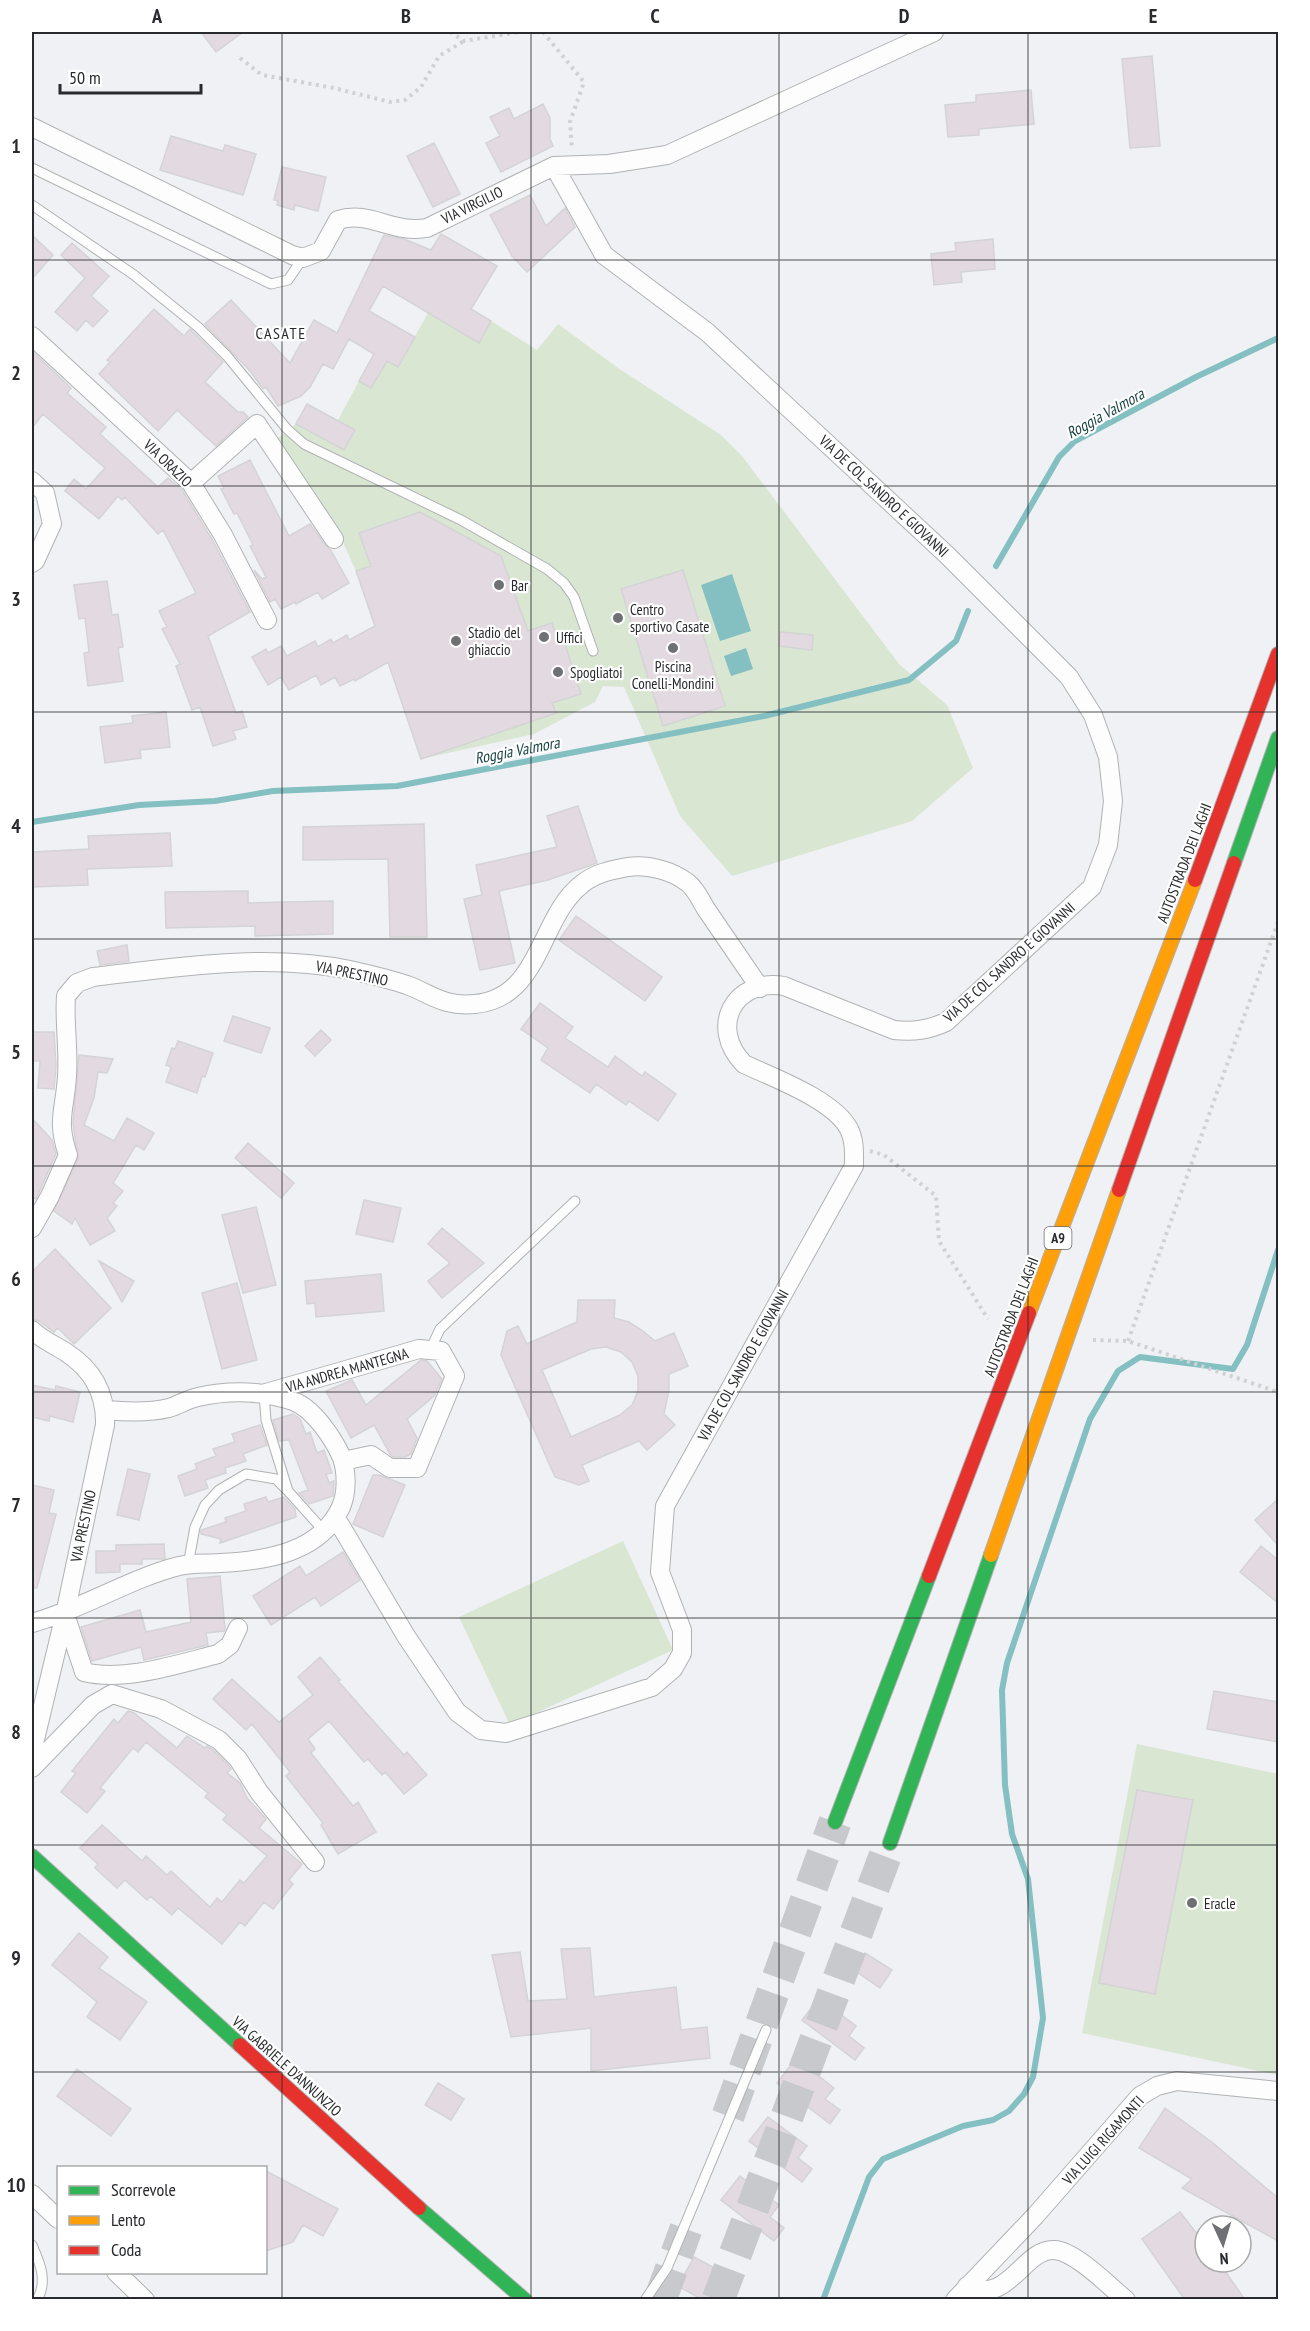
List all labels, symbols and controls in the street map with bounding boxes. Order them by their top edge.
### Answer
text: A [151,3,163,29]
text: B [401,3,411,29]
text: C [650,3,660,29]
text: D [899,3,910,29]
text: E [1149,3,1157,29]
scale bar [60,57,201,95]
text: 50 m [69,66,101,89]
text: 1 [11,133,21,159]
street label: VIA VIRGILIO [437,182,506,228]
district label: CASATE [255,323,307,343]
text: 2 [11,360,21,386]
water label: Roggia Valmora [1063,383,1149,443]
street label: VIA DE COL SANDRO E GIOVANNI [814,430,953,561]
street label: VIA ORAZIO [139,434,196,491]
place label: Bar [511,576,529,595]
marker: Bar [492,578,506,592]
text: 3 [11,586,21,612]
place label: Centro sportivo Casate [630,600,709,636]
marker: Centro sportivo Casate [611,611,625,625]
place label: Stadio del ghiaccio [468,623,521,659]
place label: Uffici [556,628,583,647]
marker: Uffici [537,630,551,644]
marker: Stadio del ghiaccio [449,634,463,648]
marker: Piscina Conelli-Mondini [666,641,680,655]
place label: Piscina Conelli-Mondini [632,657,714,693]
place label: Spogliatoi [570,663,622,682]
marker: Spogliatoi [551,665,565,679]
water label: Roggia Valmora [473,732,563,768]
street label: AUTOSTRADA DEI LAGHI [1152,800,1216,926]
text: 4 [11,813,21,839]
street label: VIA DE COL SANDRO E GIOVANNI [939,898,1079,1027]
street label: VIA PRESTINO [313,956,390,990]
text: 5 [11,1039,21,1065]
road number: A9 [1044,1227,1072,1249]
street label: AUTOSTRADA DEI LAGHI [979,1254,1043,1380]
text: 6 [11,1266,21,1292]
street label: VIA DE COL SANDRO E GIOVANNI [693,1286,793,1445]
street label: VIA ANDREA MANTEGNA [283,1343,411,1397]
street label: VIA PRESTINO [66,1488,100,1565]
text: 7 [11,1492,21,1518]
text: 8 [11,1719,21,1745]
place label: Eracle [1204,1894,1236,1913]
marker: Eracle [1185,1896,1199,1910]
text: 9 [11,1945,21,1971]
street label: VIA GABRIELE D'ANNUNZIO [228,2011,346,2120]
street label: VIA LUIGI RIGAMONTI [1057,2092,1148,2189]
legend [57,2166,267,2274]
text: 10 [6,2172,26,2198]
text: Scorrevole [111,2178,176,2201]
text: Lento [111,2208,146,2231]
north arrow [1193,2214,1253,2274]
text: Coda [111,2238,142,2261]
text: N [1219,2249,1229,2269]

